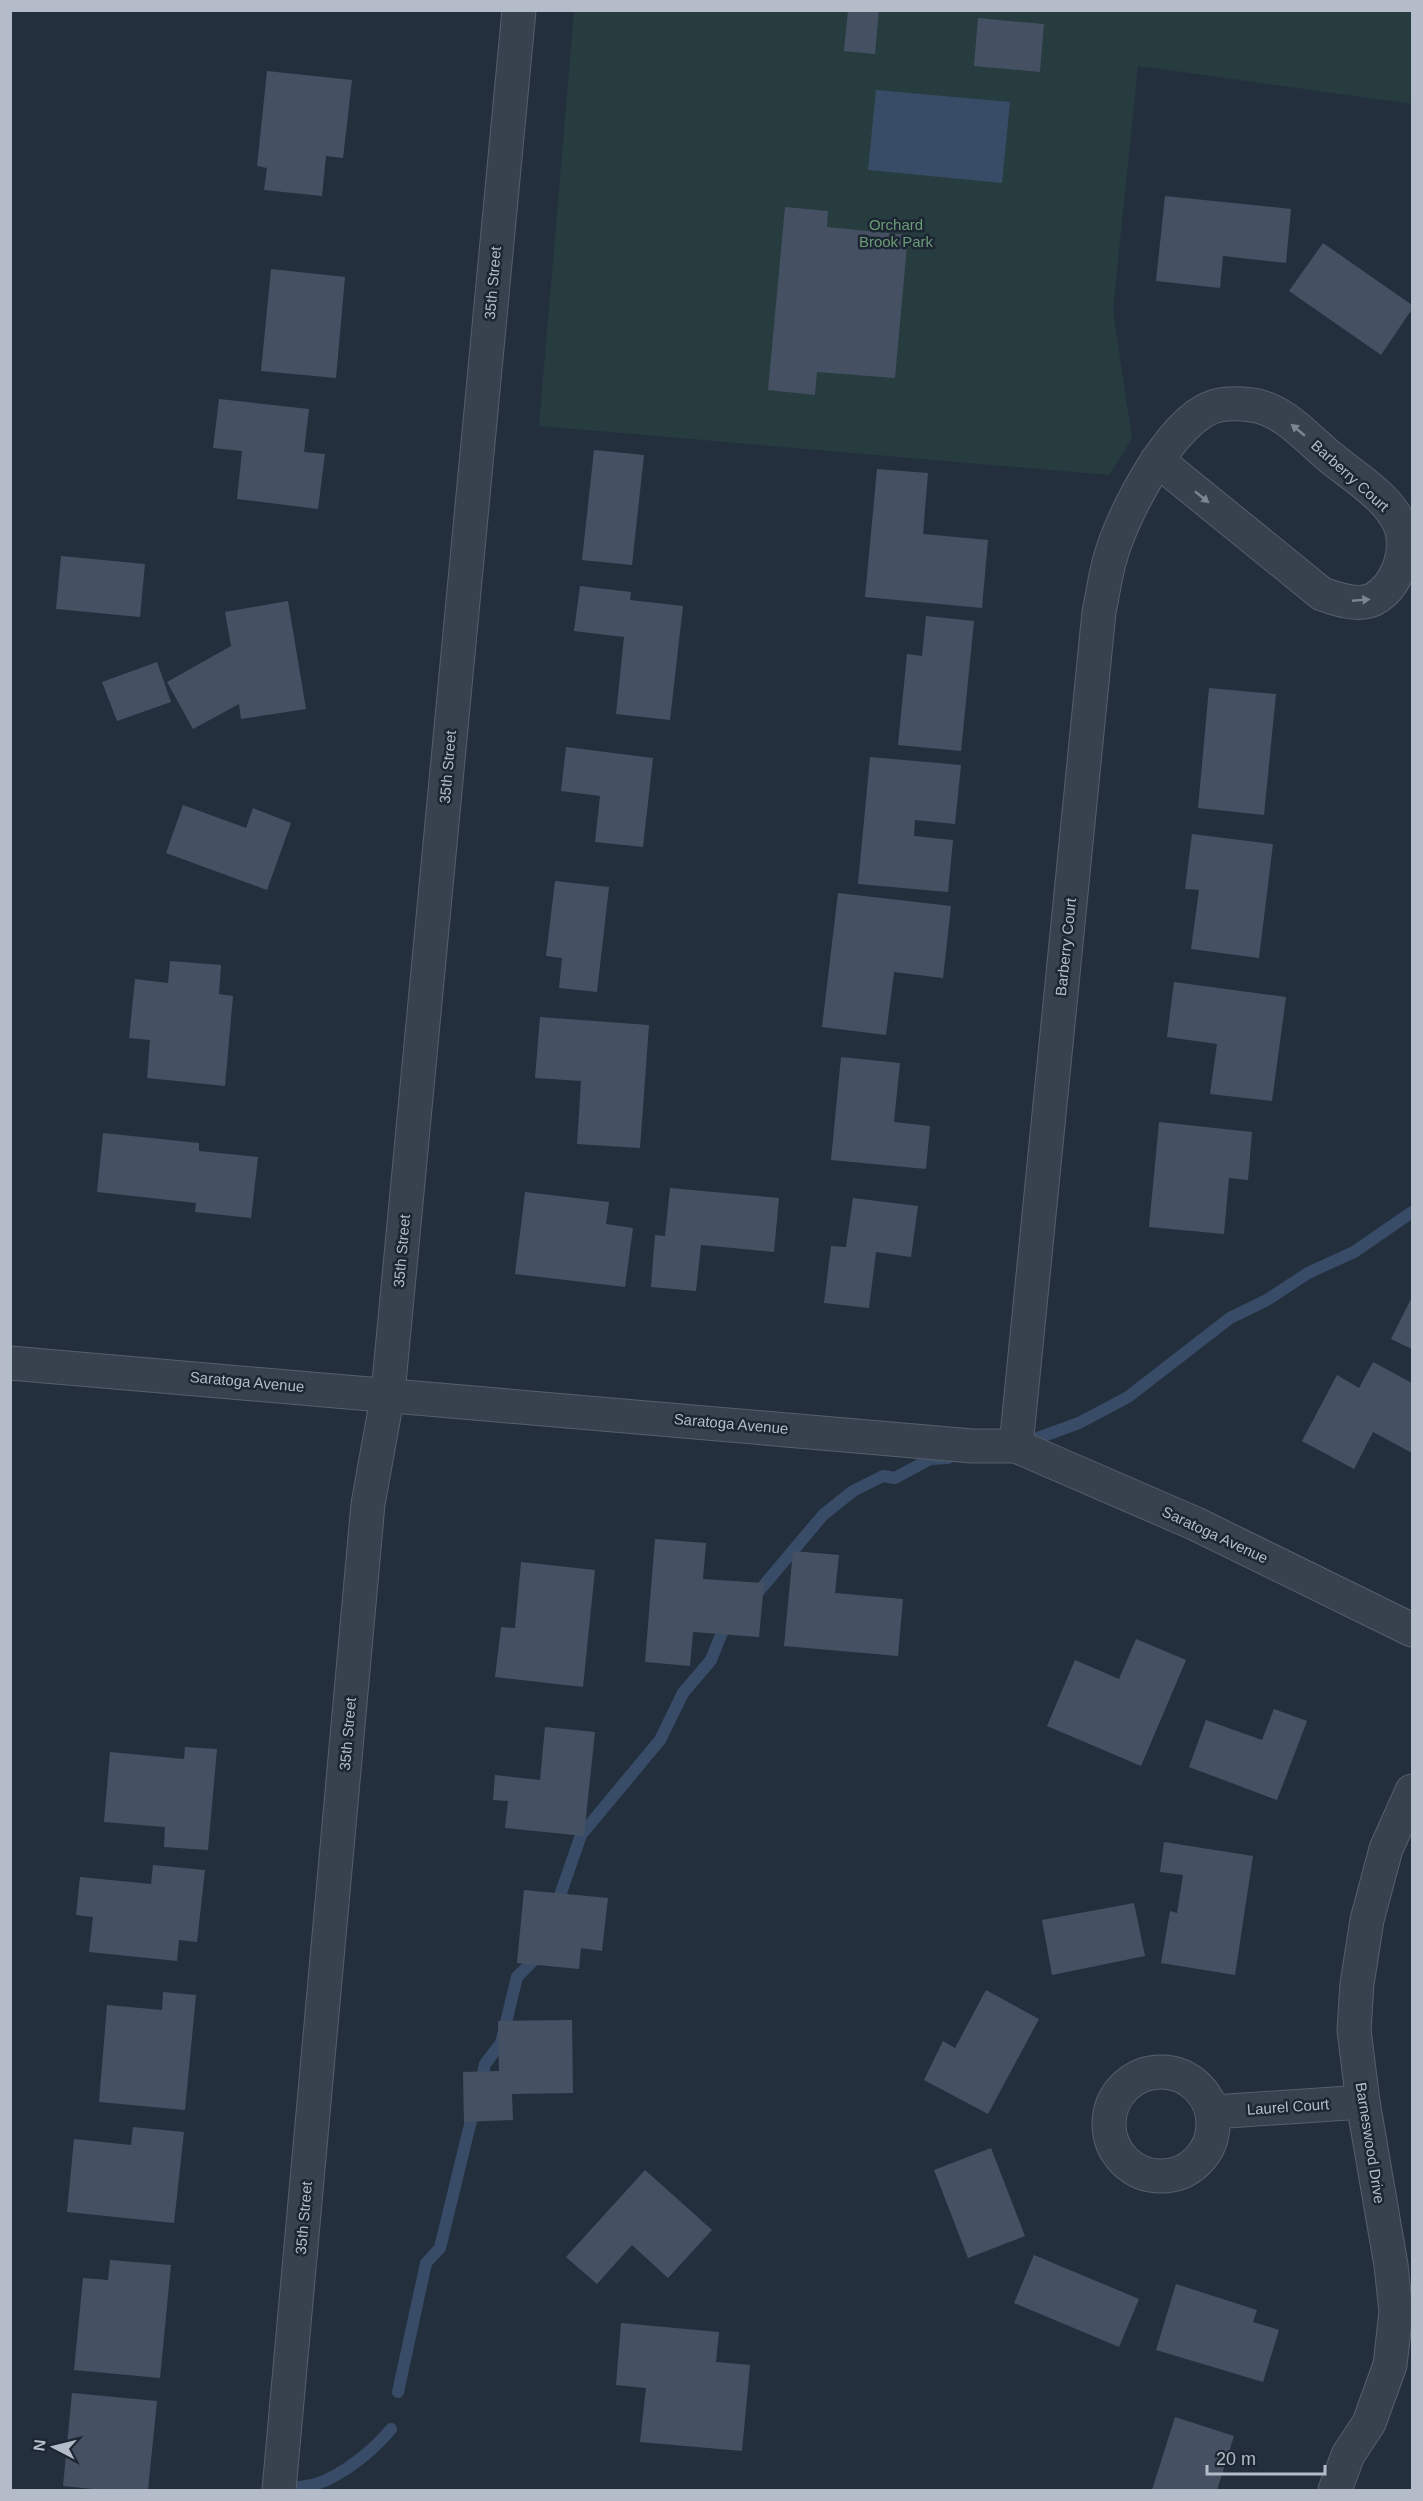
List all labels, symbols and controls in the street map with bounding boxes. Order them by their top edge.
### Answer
park label: Orchard Brook Park [859,216,934,250]
street label: 35th Street [481,245,504,320]
one-way arrow [1290,424,1306,437]
street label: Barberry Court [1308,436,1393,515]
one-way arrow [1194,490,1210,503]
one-way arrow [1352,595,1371,605]
street label: 35th Street [436,729,459,804]
street label: Barberry Court [1052,896,1079,997]
street label: 35th Street [390,1213,413,1288]
street label: Saratoga Avenue [189,1368,305,1395]
street label: Saratoga Avenue [673,1410,789,1437]
street label: Saratoga Avenue [1160,1503,1271,1567]
street label: 35th Street [336,1696,359,1771]
street label: Barneswood Drive [1353,2081,1388,2205]
street label: Laurel Court [1246,2095,1331,2118]
street label: 35th Street [292,2180,315,2255]
north arrow [24,2417,84,2477]
text: N [30,2438,49,2452]
scale bar [1207,2438,1326,2476]
text: 20 m [1216,2449,1256,2469]

